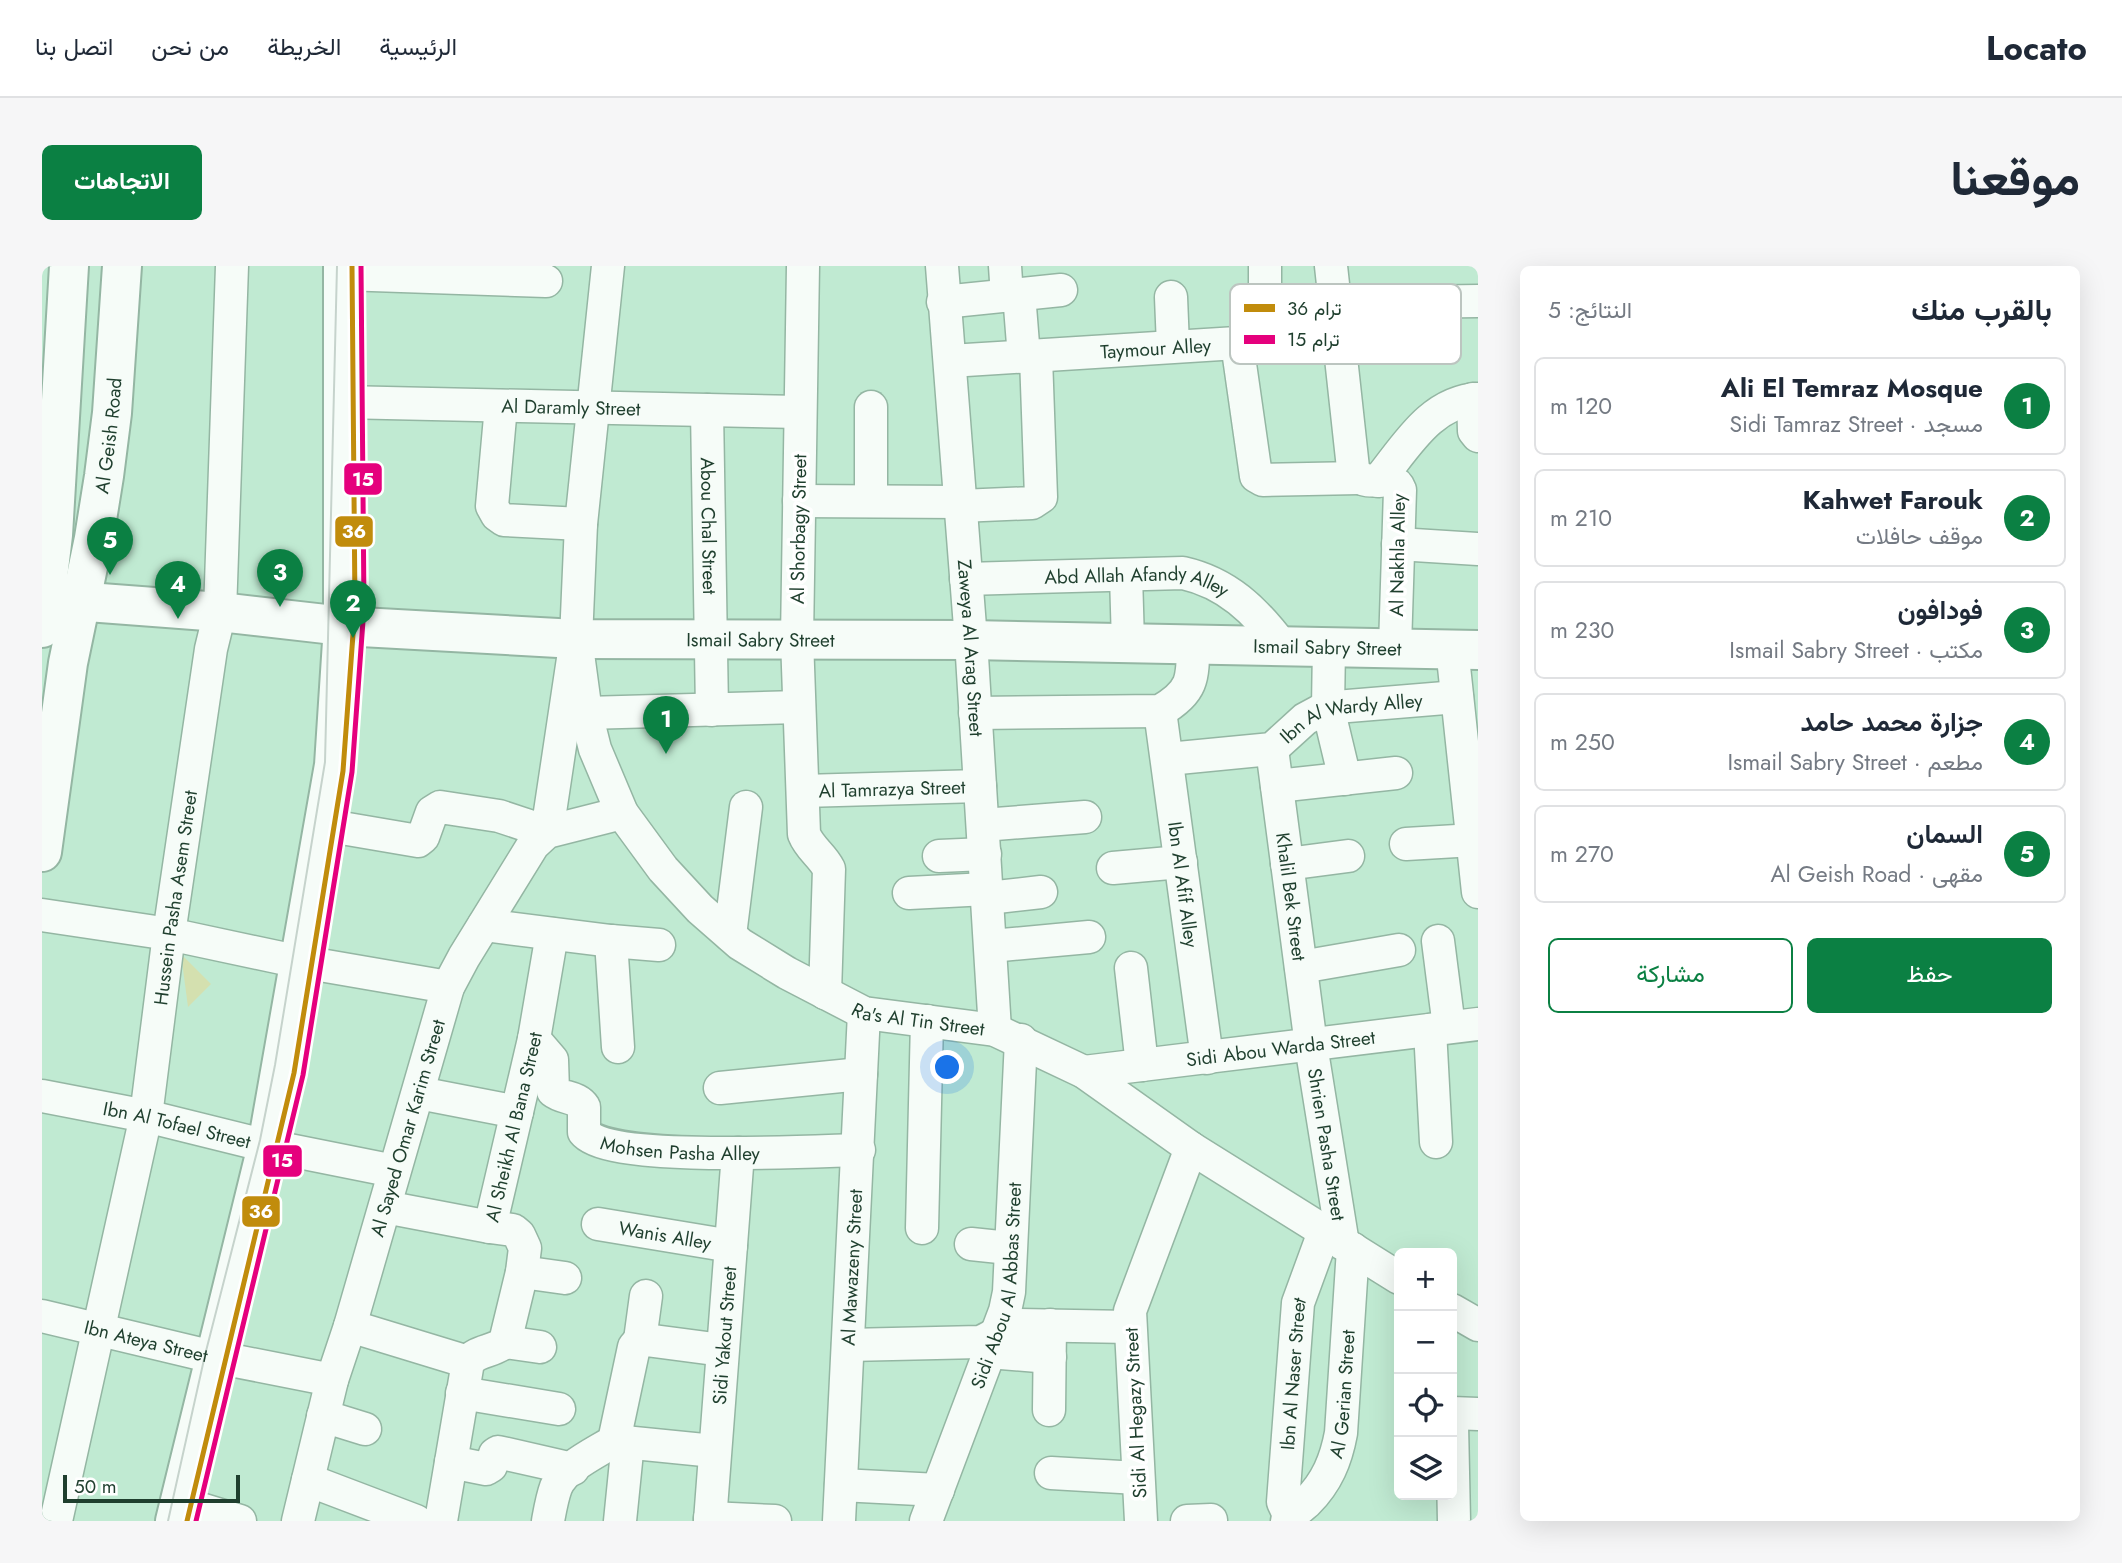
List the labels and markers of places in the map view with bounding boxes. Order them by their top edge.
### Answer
pin: 5 [87,517,133,575]
pin: 3 [257,549,303,607]
pin: 4 [155,561,201,619]
pin: 2 [330,580,376,638]
pin: 1 [643,696,689,754]

